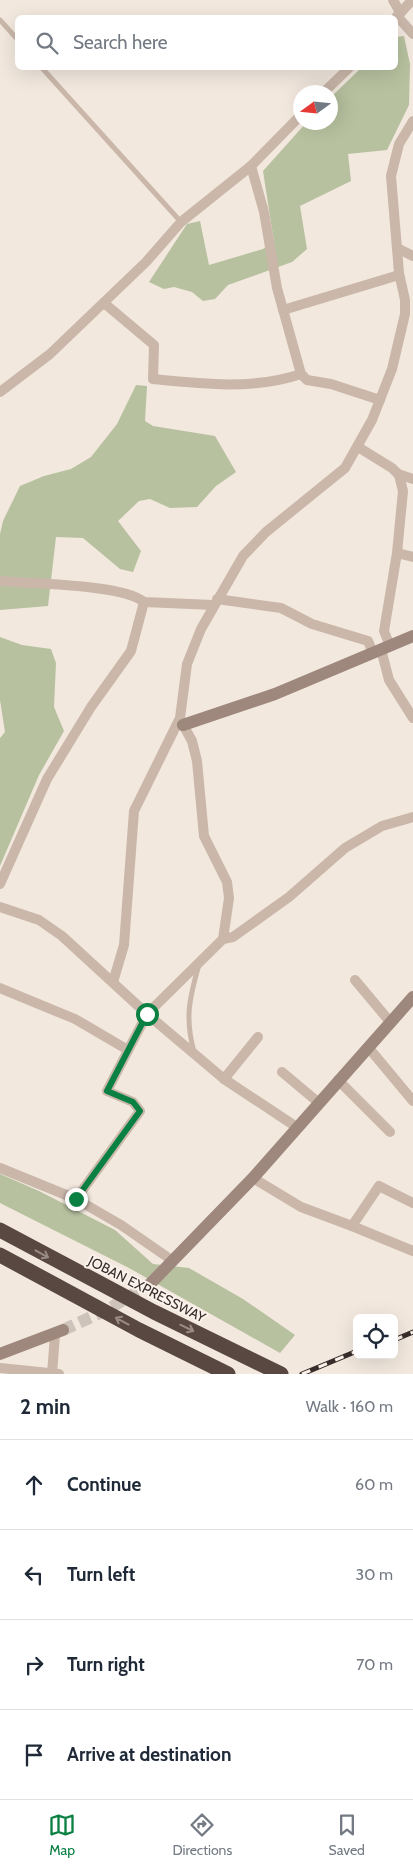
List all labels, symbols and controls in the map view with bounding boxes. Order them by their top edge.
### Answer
search box [15,15,398,70]
icon: search [33,29,61,57]
text: Search here [73,31,167,54]
north arrow [293,85,338,130]
route start [136,1003,159,1026]
route end [65,1188,88,1211]
one-way arrow [35,1249,50,1259]
street label: JOBAN EXPRESSWAY [84,1251,210,1327]
map controls [353,1314,398,1359]
button: locate [353,1314,398,1359]
one-way arrow [114,1316,129,1326]
one-way arrow [179,1324,194,1334]
text: 2 min [20,1394,71,1419]
text: Walk · 160 m [306,1397,393,1416]
icon: ahead [20,1471,48,1499]
text: Continue [67,1473,141,1496]
text: 60 m [355,1475,393,1494]
icon: left [20,1561,48,1589]
text: Turn left [67,1563,135,1586]
text: 30 m [356,1565,393,1584]
icon: right [20,1651,48,1679]
text: Turn right [67,1653,145,1676]
text: 70 m [356,1655,393,1674]
icon: arrive [20,1741,48,1769]
text: Arrive at destination [67,1743,231,1766]
tab: Map [48,1811,76,1859]
tab: Directions [172,1811,232,1859]
tab: Saved [328,1811,365,1859]

